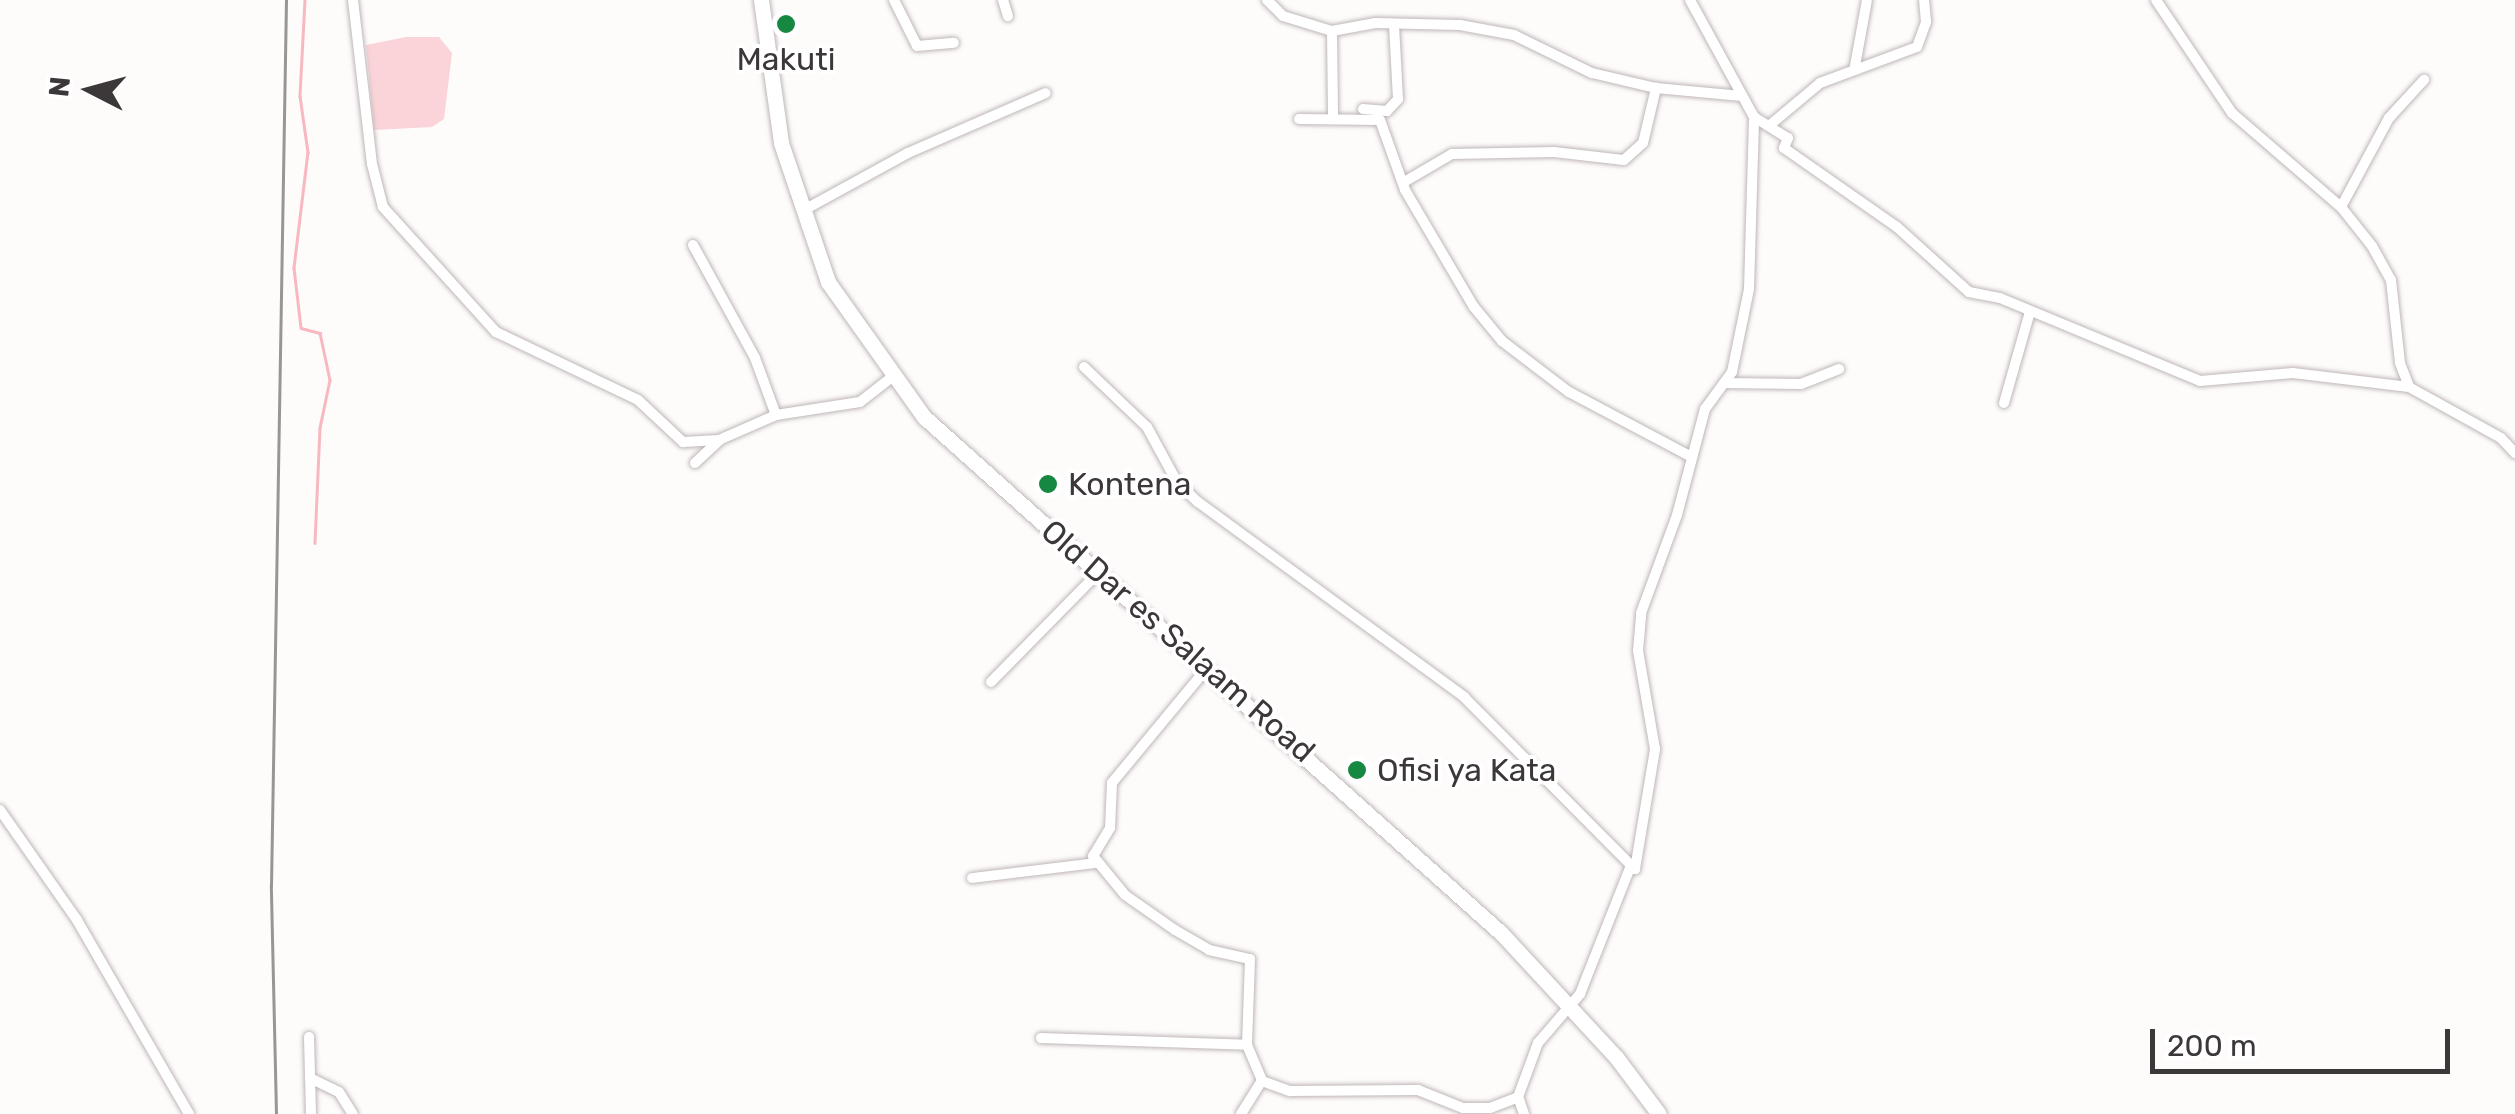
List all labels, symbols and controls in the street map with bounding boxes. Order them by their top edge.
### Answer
marker: Makuti [775,13,797,35]
north arrow [40,40,140,140]
place label: Makuti [736,40,836,78]
text: N [42,75,77,99]
place label: Kontena [1068,465,1191,503]
marker: Kontena [1037,473,1059,495]
street label: Old Dar es Salaam Road [1033,511,1323,771]
place label: Ofisi ya Kata [1377,751,1557,789]
marker: Ofisi ya Kata [1346,759,1368,781]
scale bar [2155,1009,2455,1071]
text: 200 m [2167,1028,2257,1064]

